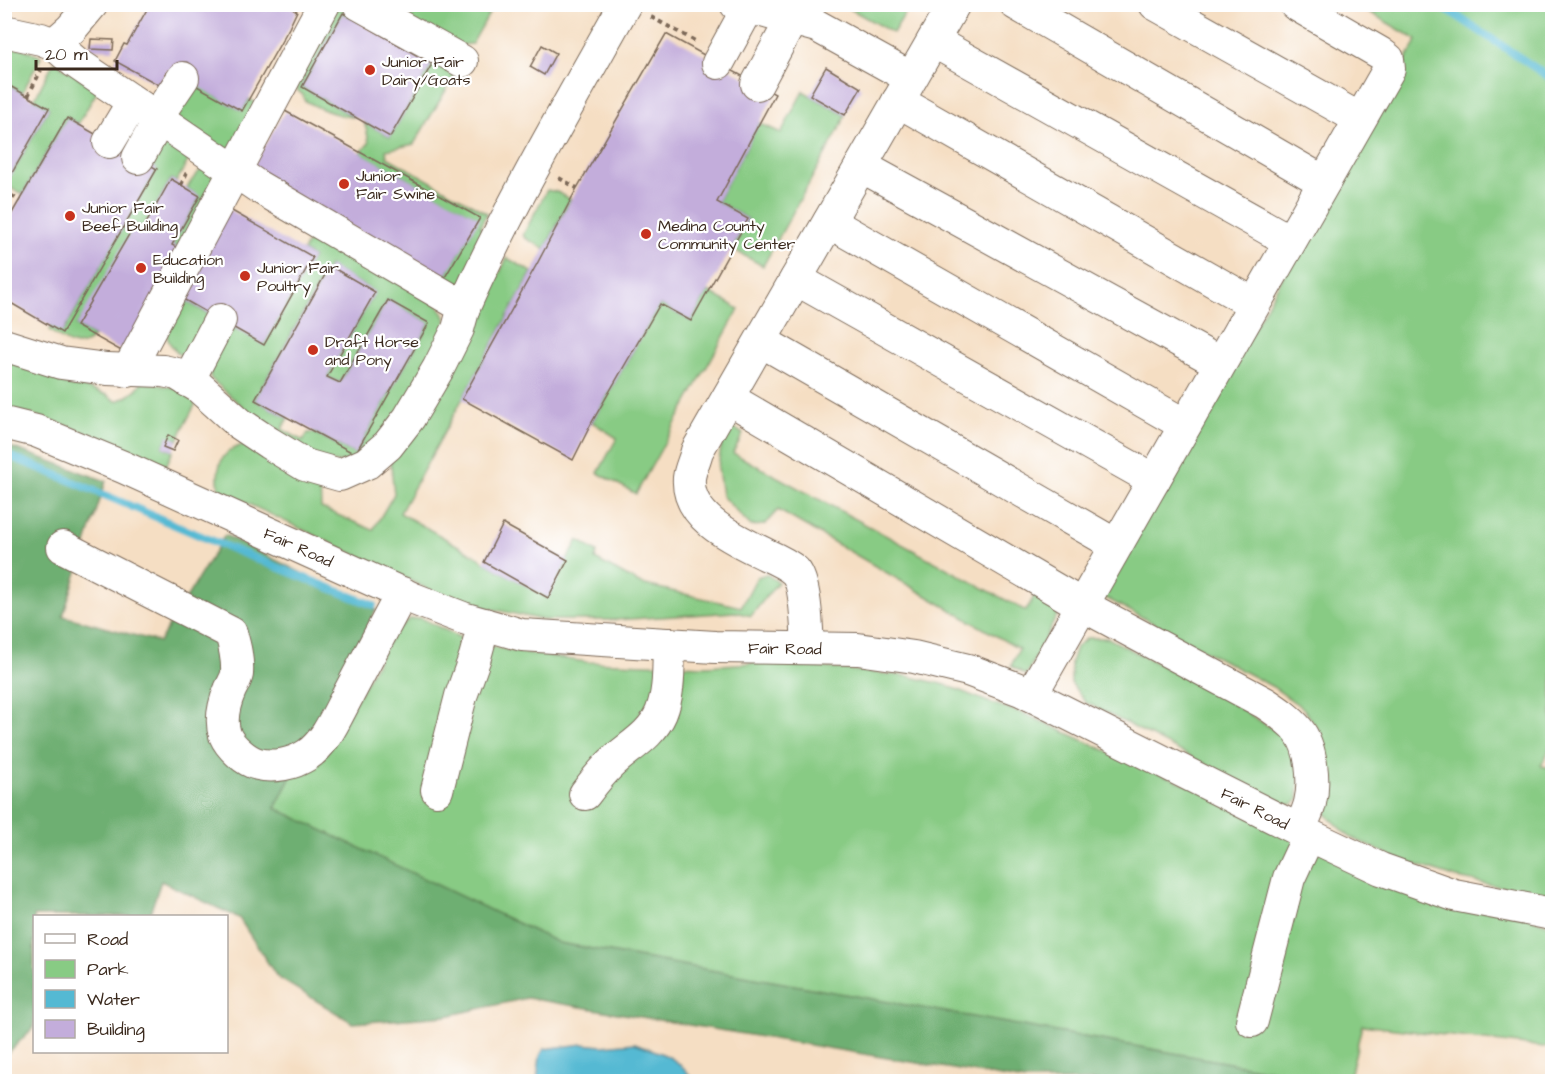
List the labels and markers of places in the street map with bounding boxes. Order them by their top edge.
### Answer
place label: Junior Fair Dairy/Goats [382,51,471,92]
marker: Junior Fair Dairy/Goats [363,63,377,77]
place label: Junior Fair Swine [356,165,436,205]
marker: Junior Fair Swine [337,177,351,191]
place label: Junior Fair Beef Building [82,197,178,238]
marker: Junior Fair Beef Building [63,209,77,223]
place label: Medina County Community Center [658,215,796,256]
marker: Medina County Community Center [639,227,653,241]
place label: Education Building [153,249,223,290]
place label: Junior Fair Poultry [257,257,339,298]
marker: Education Building [134,261,148,275]
marker: Junior Fair Poultry [238,269,252,283]
place label: Draft Horse and Pony [325,331,419,372]
marker: Draft Horse and Pony [306,343,320,357]

